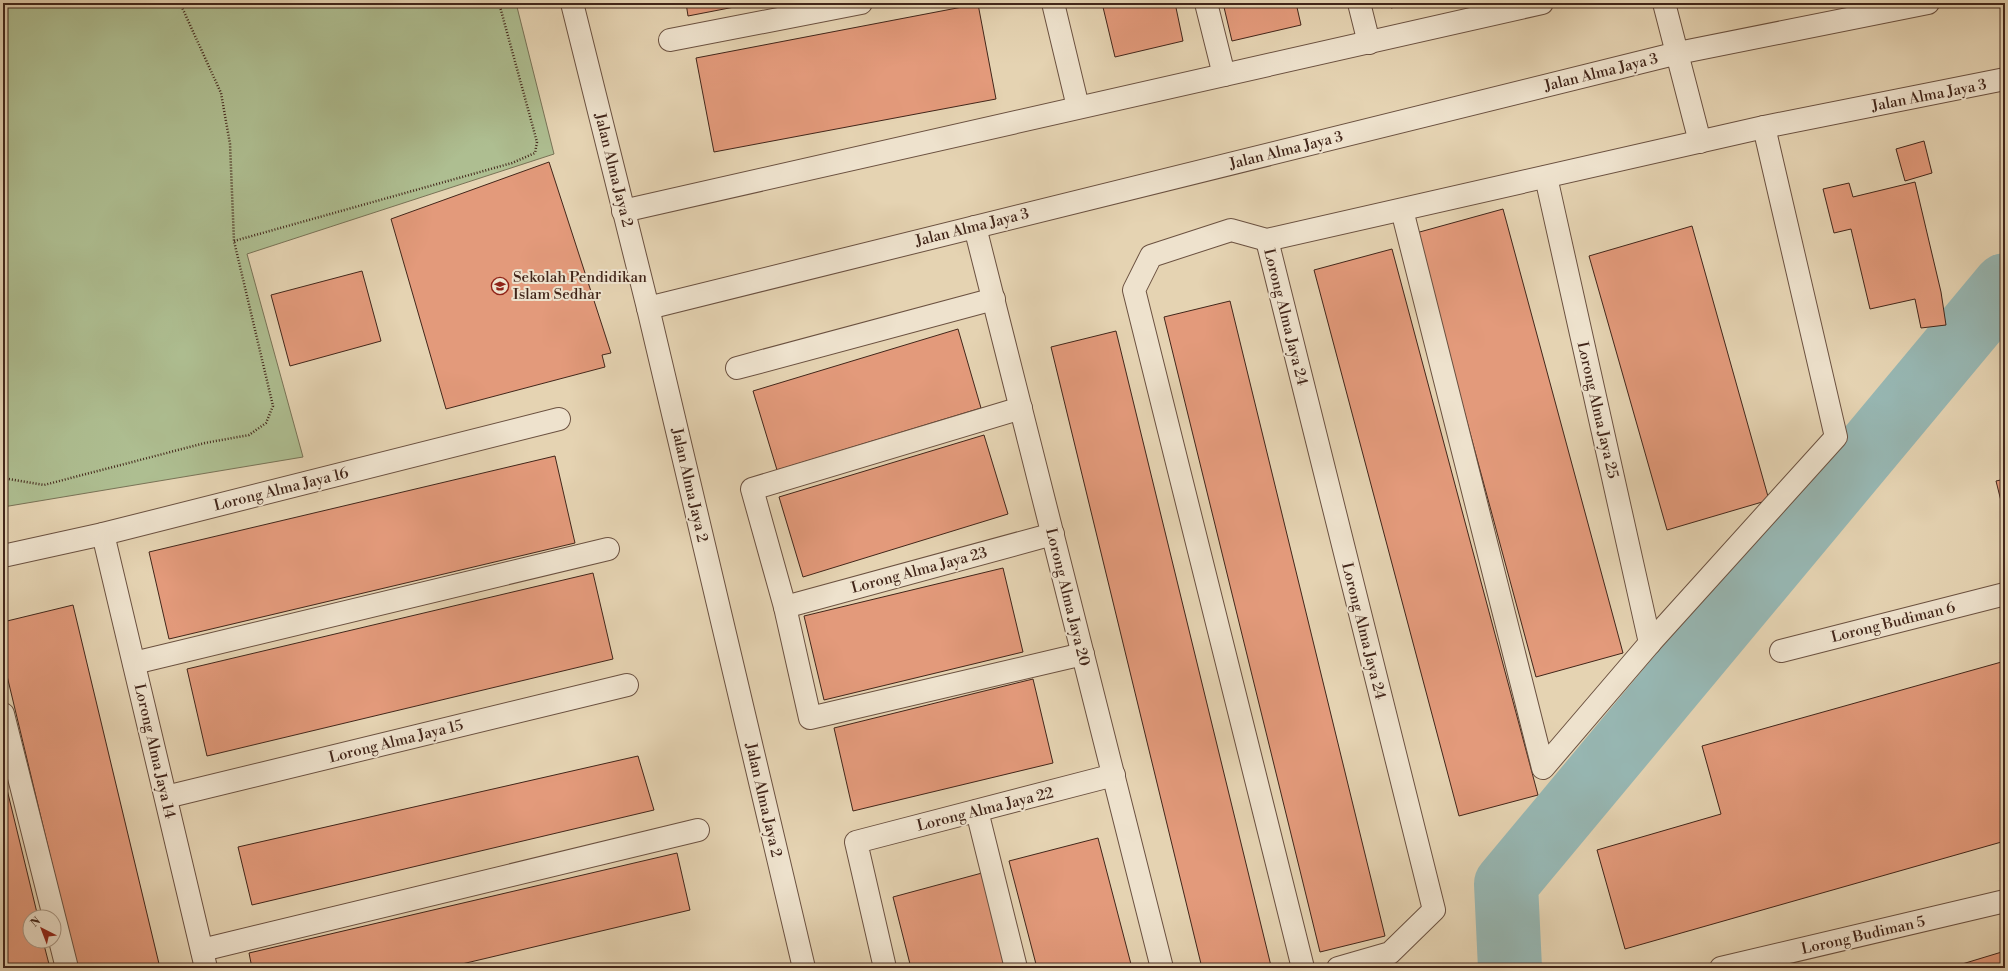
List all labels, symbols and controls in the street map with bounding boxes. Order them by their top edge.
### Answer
street label: Jalan Alma Jaya 3 [1541,49,1660,96]
street label: Jalan Alma Jaya 3 [1869,75,1988,116]
street label: Jalan Alma Jaya 2 [590,110,637,229]
street label: Jalan Alma Jaya 3 [1226,127,1345,174]
street label: Jalan Alma Jaya 3 [912,204,1031,251]
street label: Lorong Alma Jaya 24 [1259,247,1312,388]
place label: Sekolah Pendidikan Islam Sedhar [513,268,647,304]
school or university icon: Sekolah Pendidikan Islam Sedhar [490,276,510,296]
street label: Lorong Alma Jaya 25 [1573,340,1623,480]
street label: Jalan Alma Jaya 2 [667,425,712,544]
street label: Lorong Alma Jaya 16 [212,464,350,515]
street label: Lorong Alma Jaya 20 [1041,526,1094,668]
street label: Lorong Alma Jaya 23 [849,543,989,598]
street label: Lorong Alma Jaya 24 [1337,561,1390,702]
street label: Lorong Budiman 6 [1829,598,1957,647]
street label: Lorong Alma Jaya 14 [130,682,179,821]
street label: Lorong Alma Jaya 15 [327,716,465,767]
street label: Jalan Alma Jaya 2 [741,740,786,859]
street label: Lorong Alma Jaya 22 [915,783,1055,836]
north arrow [22,909,62,949]
street label: Lorong Budiman 5 [1799,912,1927,959]
text: N [28,914,44,930]

